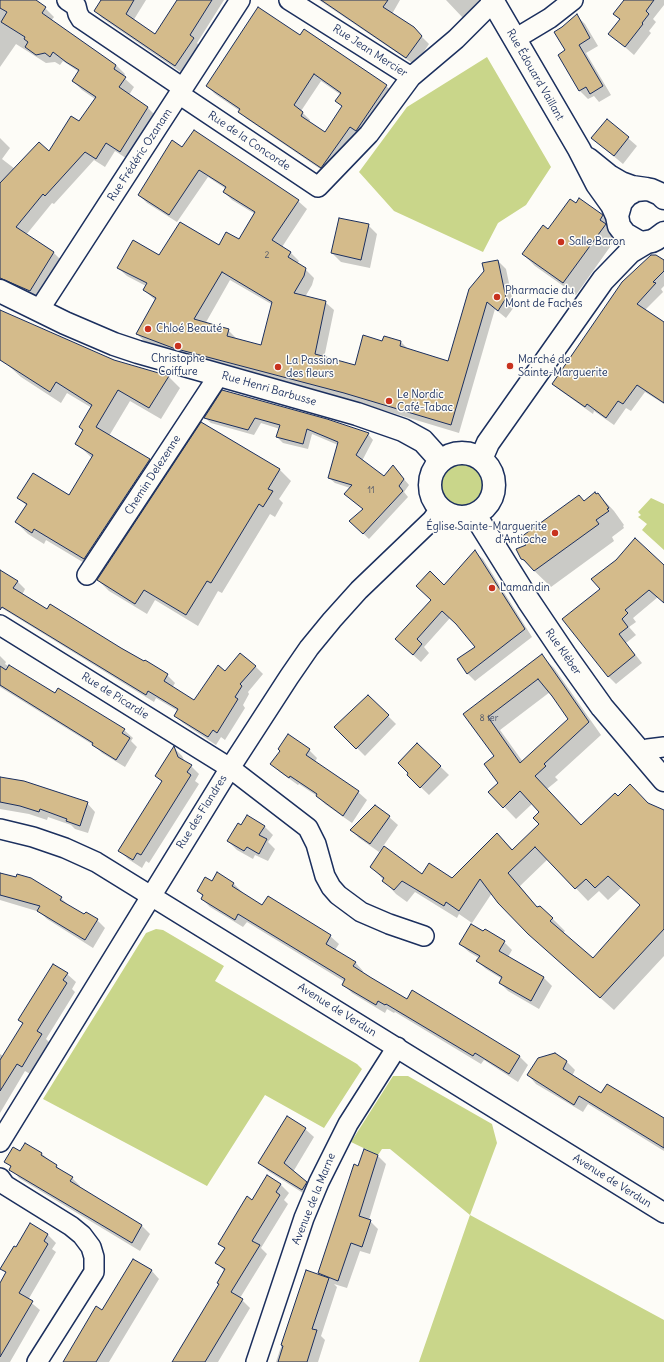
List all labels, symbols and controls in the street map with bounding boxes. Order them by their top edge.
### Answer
street label: Rue Jean Mercier [330,22,410,80]
street label: Rue Édouard Vaillant [503,27,567,123]
street label: Rue Frédéric Ozanam [105,106,175,204]
street label: Rue de la Concorde [205,109,293,173]
place label: Salle Baron [569,235,625,249]
marker: Salle Baron [556,237,566,247]
house number: 2 [265,250,269,260]
place label: Pharmacie du Mont de Faches [505,284,582,310]
marker: Pharmacie du Mont de Faches [492,292,502,302]
place label: Chloé Beauté [156,322,222,336]
marker: Chloé Beauté [143,324,153,334]
marker: Christophe Coiffure [173,341,183,351]
place label: Christophe Coiffure [151,352,205,378]
place label: Marché de Sainte-Marguerite [518,353,608,379]
place label: La Passion des fleurs [286,354,338,380]
marker: Marché de Sainte-Marguerite [505,361,515,371]
marker: La Passion des fleurs [273,362,283,372]
street label: Rue Henri Barbusse [220,369,318,409]
place label: Le Nordic Café-Tabac [397,388,453,414]
marker: Le Nordic Café-Tabac [384,396,394,406]
street label: Chemin Delezenne [122,433,184,517]
house number: 11 [367,485,375,495]
place label: Église Sainte-Marguerite d'Antioche [426,520,547,546]
marker: Église Sainte-Marguerite d'Antioche [550,528,560,538]
place label: Lamandin [500,581,550,595]
marker: Lamandin [487,583,497,593]
street label: Rue Kléber [542,626,584,678]
street label: Rue de Picardie [79,670,151,722]
house number: 8 ter [480,713,498,723]
street label: Rue des Flandres [174,773,230,851]
street label: Avenue de Verdun [295,980,379,1040]
street label: Avenue de la Marne [290,1151,338,1247]
street label: Avenue de Verdun [570,1151,654,1211]

